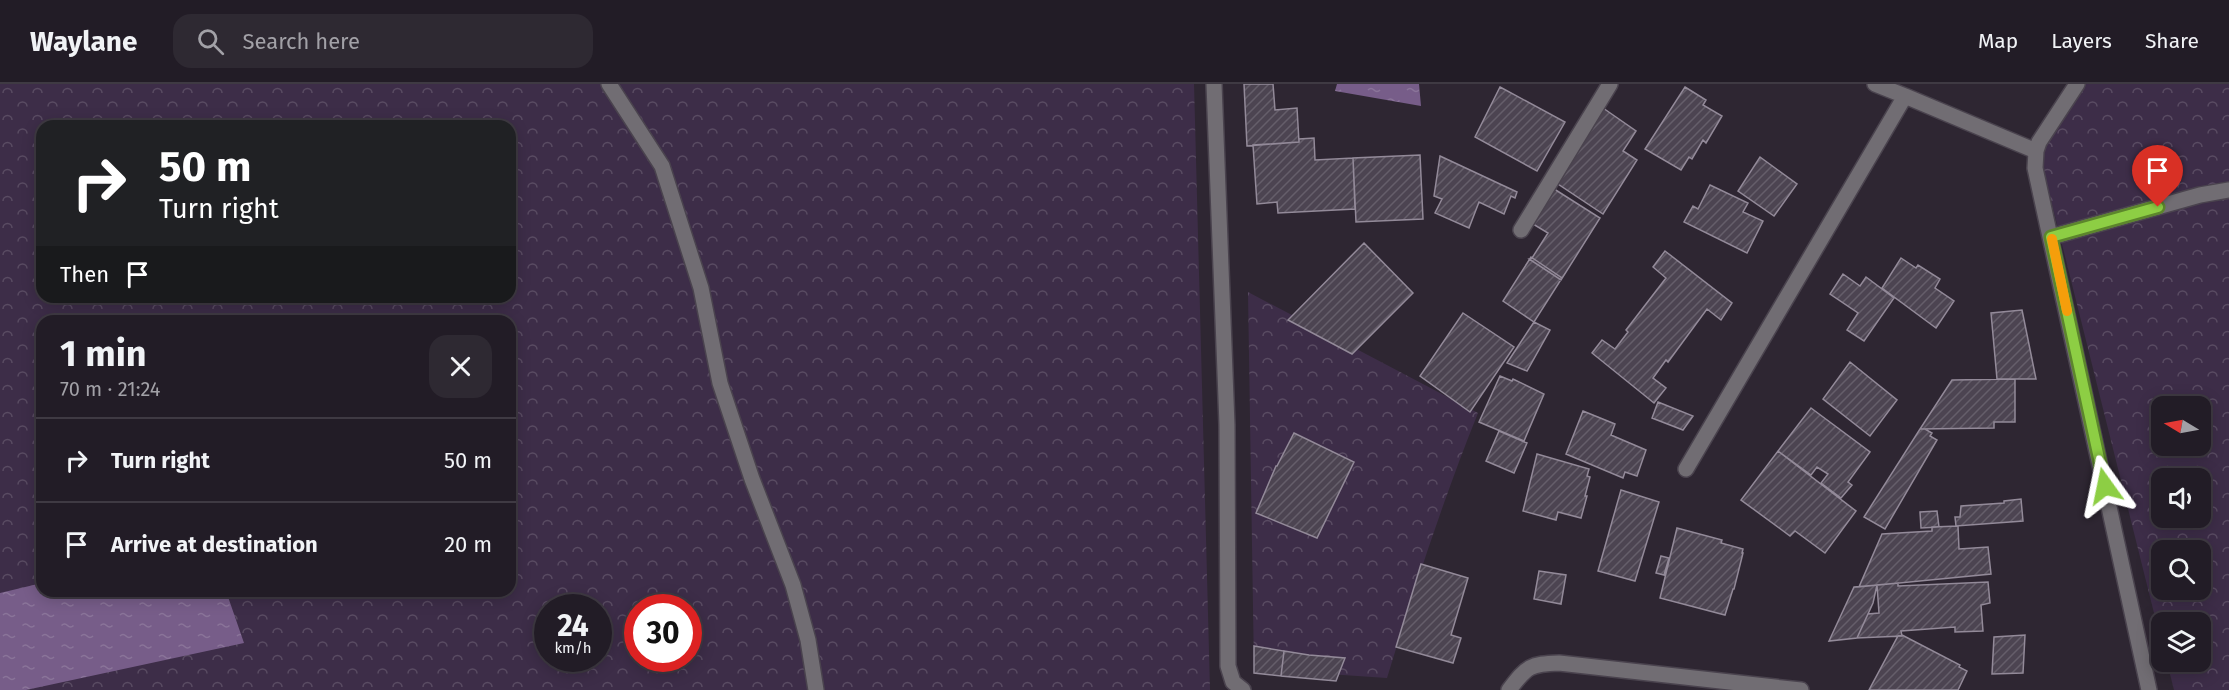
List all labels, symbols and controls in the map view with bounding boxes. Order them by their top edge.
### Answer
search box [173,14,593,68]
text: Waylane [30,25,137,58]
icon: search [194,25,227,58]
text: Search here [242,28,360,55]
text: Map [1978,28,2018,54]
text: Layers [2051,28,2112,54]
text: Share [2145,28,2199,54]
text: 50 m [159,142,252,192]
icon: right [60,144,138,222]
pin [2132,145,2183,207]
icon: arrive [2141,154,2174,187]
text: Turn right [159,193,279,225]
icon: arrive [121,258,154,291]
text: Then [60,261,109,288]
text: 1 min [60,332,147,376]
button: close [429,335,492,398]
text: 70 m · 21:24 [60,377,161,401]
north arrow [2151,396,2211,456]
map controls [2151,396,2211,672]
icon: right [60,444,93,477]
text: Turn right [111,447,210,474]
text: 50 m [444,447,492,474]
position arrow [2073,454,2137,518]
button: sound [2151,468,2211,528]
icon: arrive [60,528,93,561]
text: Arrive at destination [111,531,318,558]
text: 20 m [444,531,492,558]
button: search [2151,540,2211,600]
speed limit sign: 30 [624,594,702,672]
text: 24 [557,608,589,644]
button: layers [2151,612,2211,672]
text: km/h [554,639,592,657]

